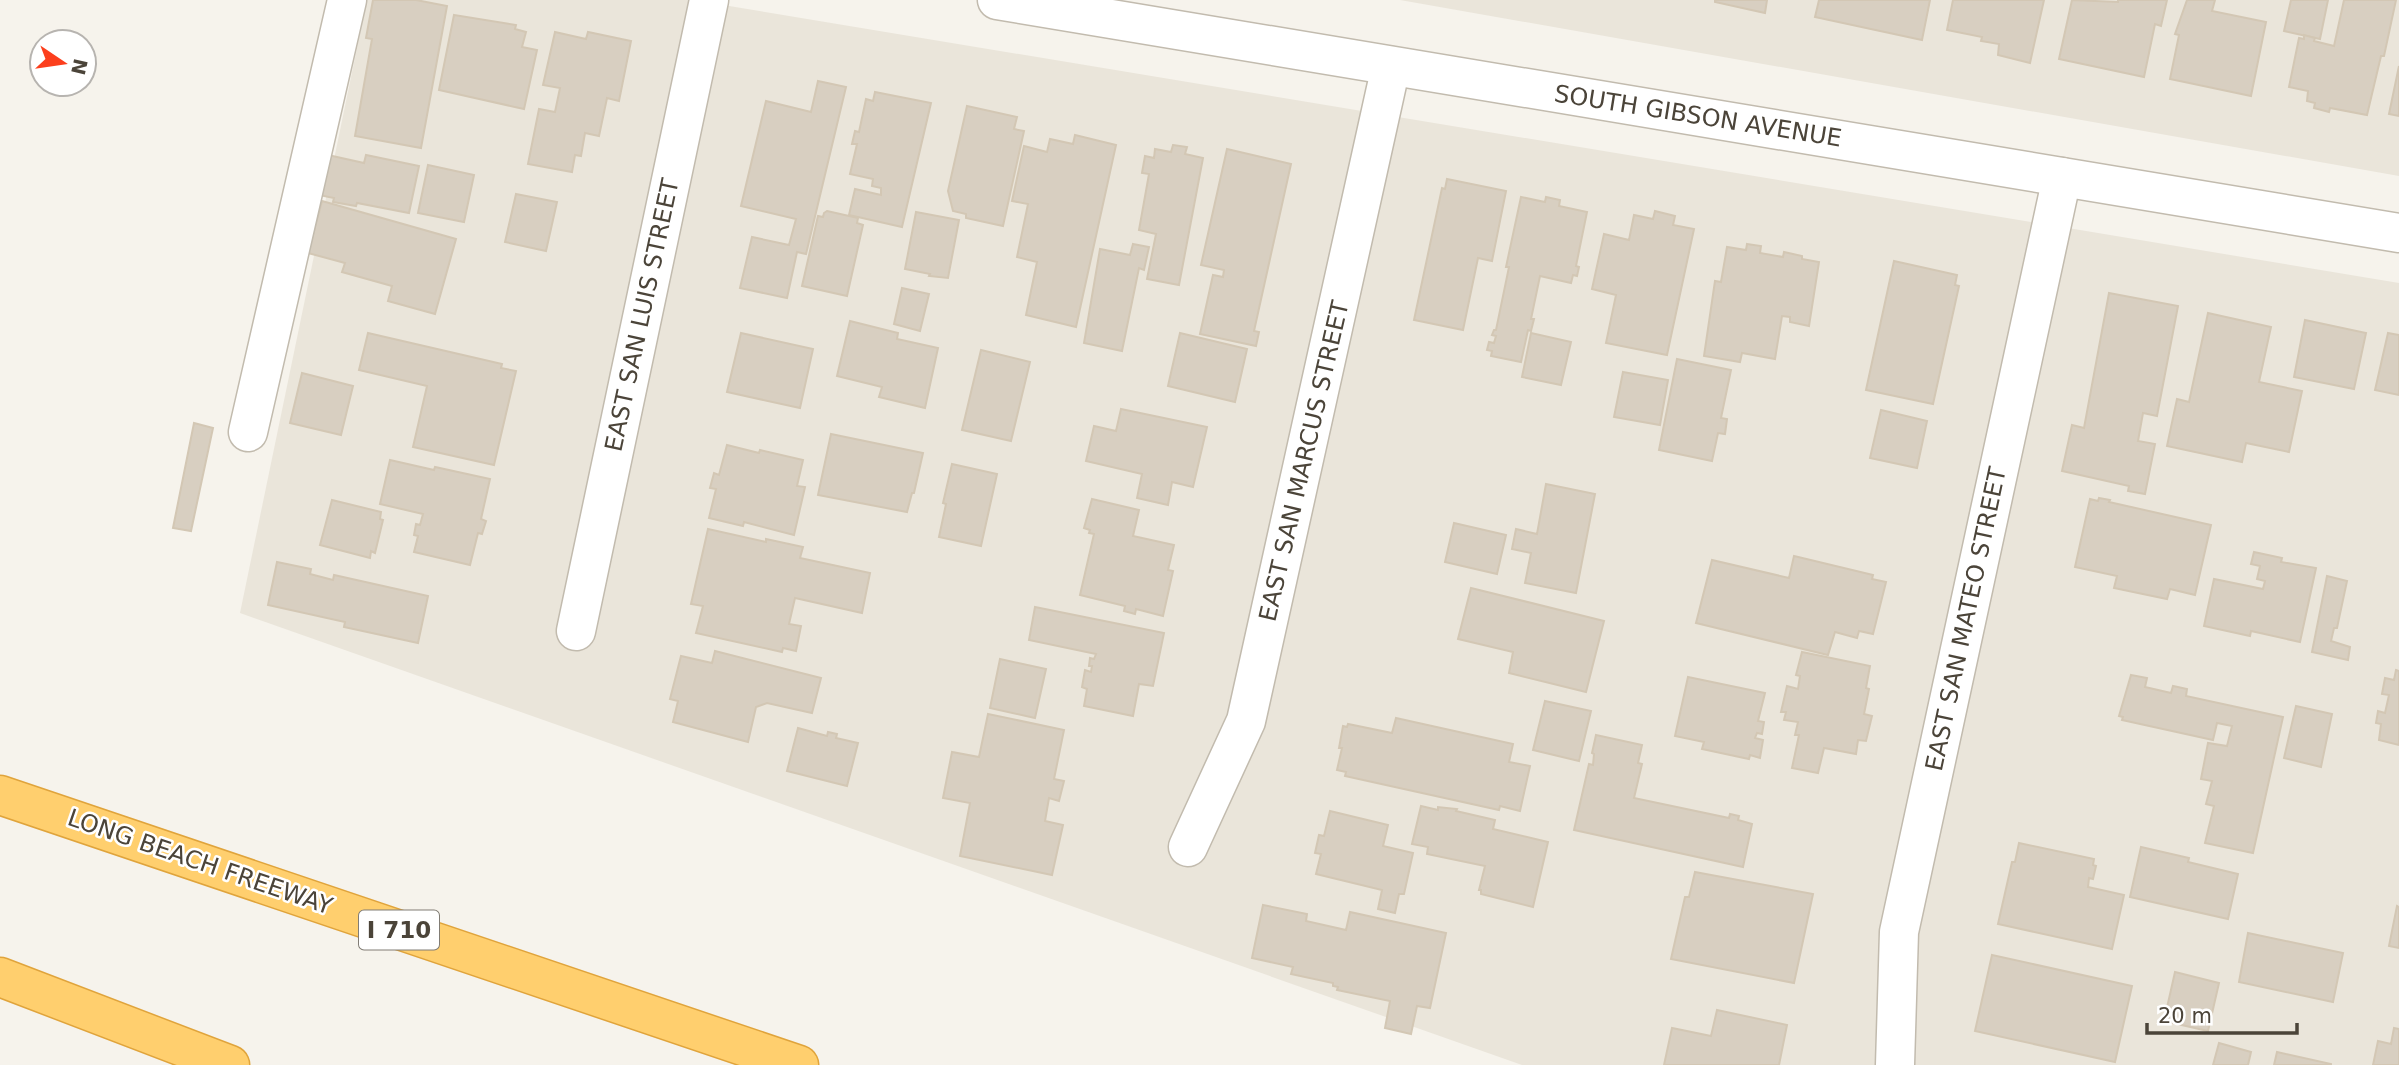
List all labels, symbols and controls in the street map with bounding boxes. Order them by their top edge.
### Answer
north arrow [28,28,98,98]
text: N [67,57,92,77]
street label: SOUTH GIBSON AVENUE [1552,79,1844,153]
street label: EAST SAN LUIS STREET [599,176,685,454]
street label: EAST SAN MARCUS STREET [1253,298,1355,624]
street label: EAST SAN MATEO STREET [1920,464,2012,774]
street label: LONG BEACH FREEWAY [64,803,336,921]
road number: I 710 [359,911,439,950]
scale bar [2147,992,2298,1036]
text: 20 m [2158,1004,2212,1028]

